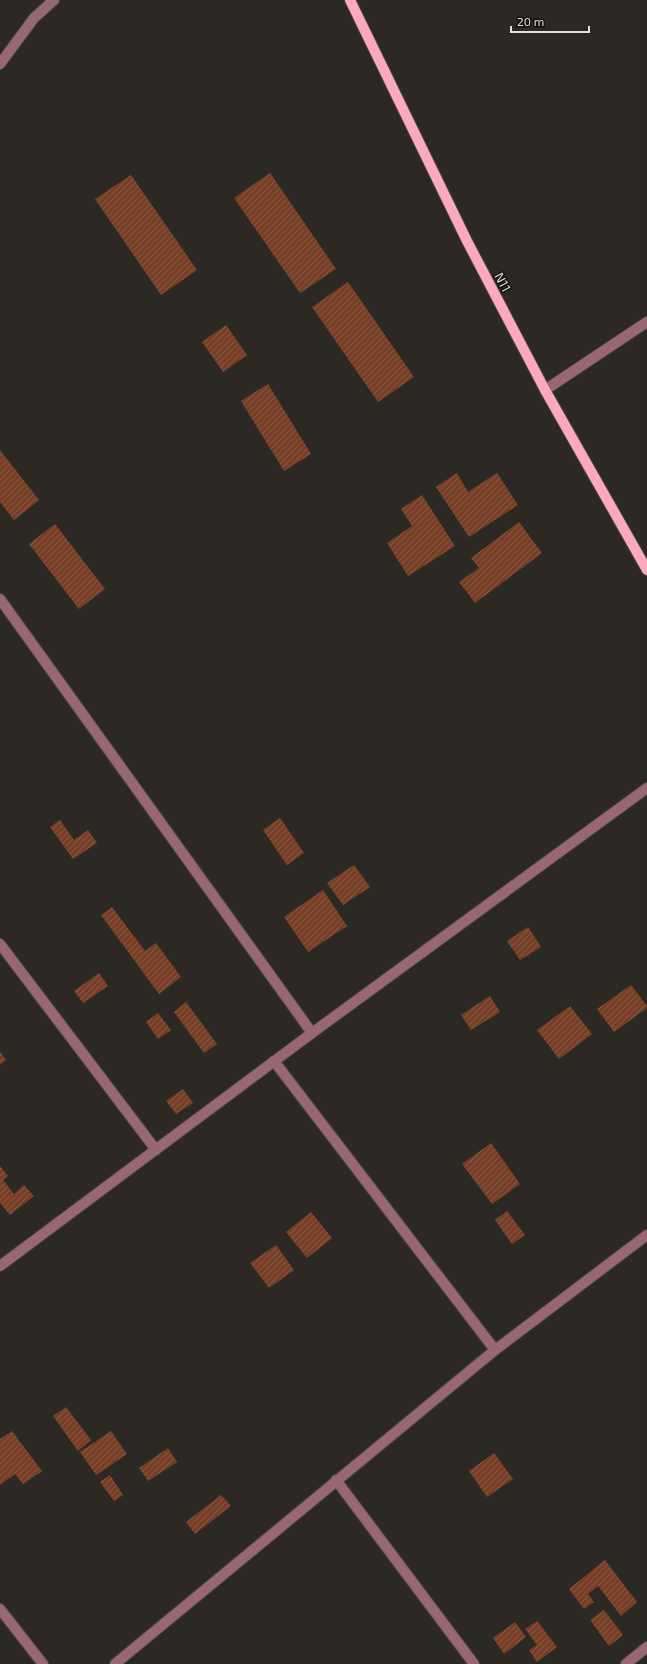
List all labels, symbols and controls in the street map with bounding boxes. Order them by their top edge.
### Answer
scale bar [511,8,589,34]
text: 20 m [517,14,544,28]
street label: N11 [491,270,515,294]

